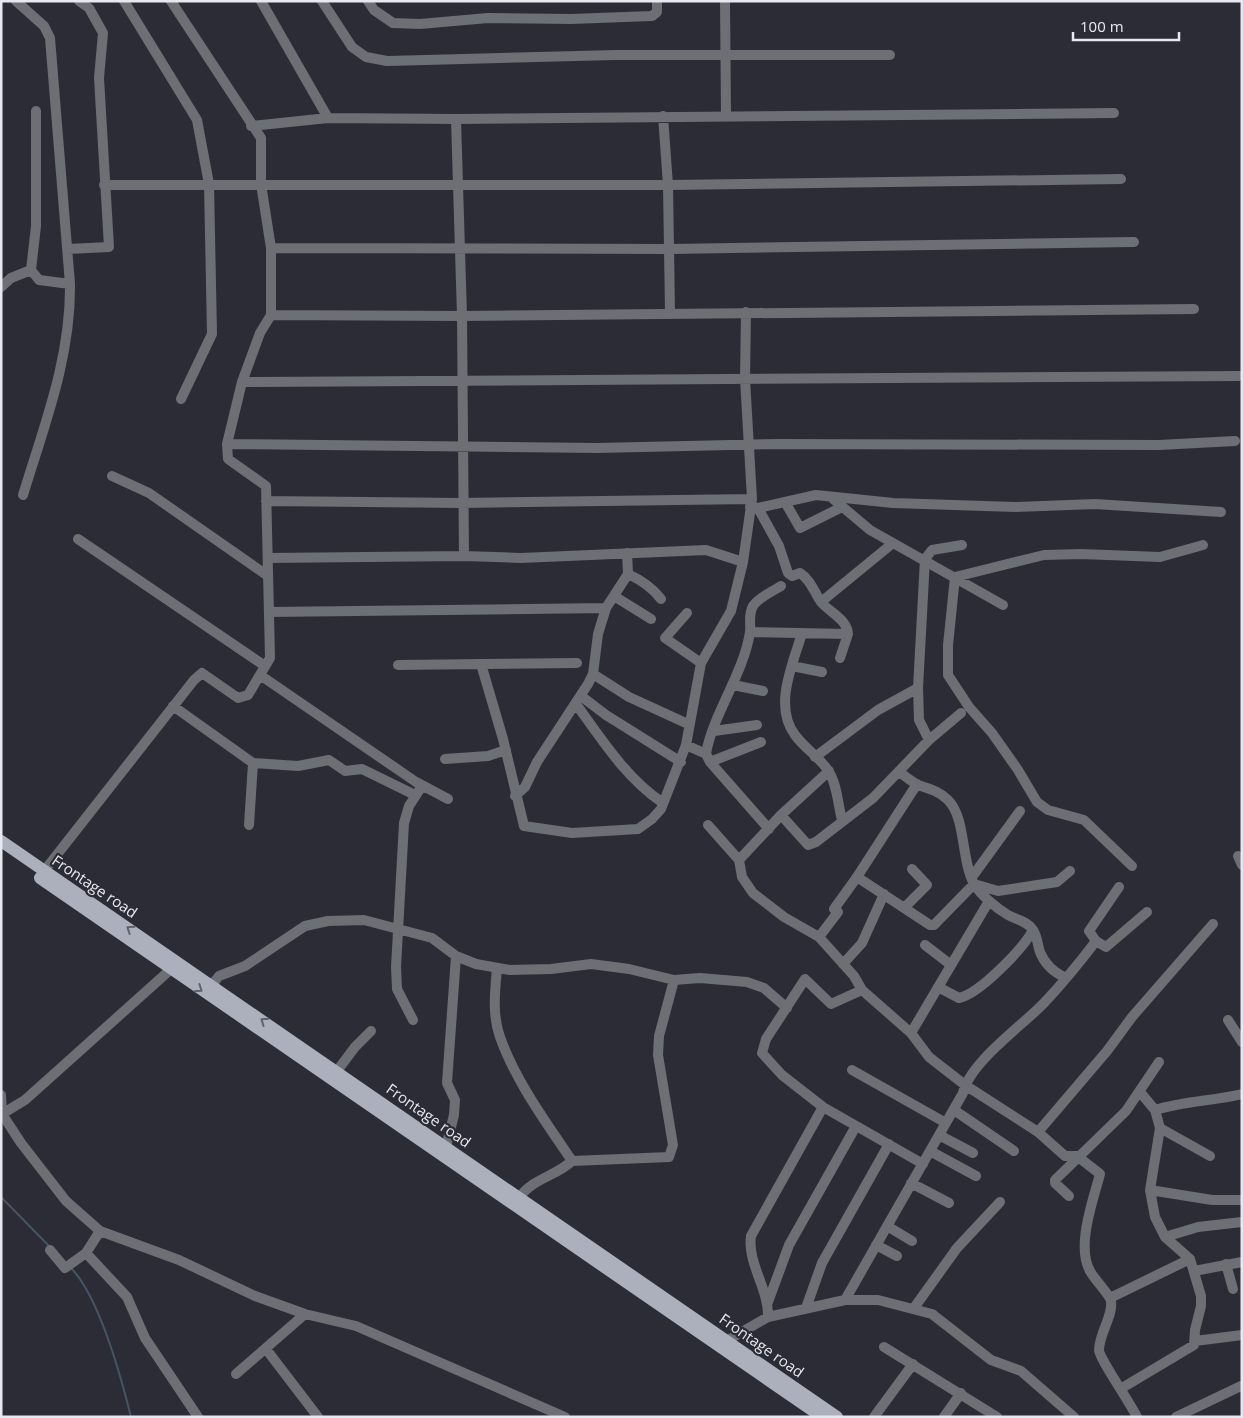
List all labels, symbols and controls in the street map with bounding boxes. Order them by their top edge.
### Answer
scale bar [1073,10,1179,42]
text: 100 m [1080,16,1124,36]
street label: Frontage road [48,850,142,922]
one-way arrow [127,926,136,935]
one-way arrow [193,983,202,992]
one-way arrow [261,1018,270,1027]
street label: Frontage road [383,1078,475,1152]
street label: Frontage road [716,1308,808,1382]

